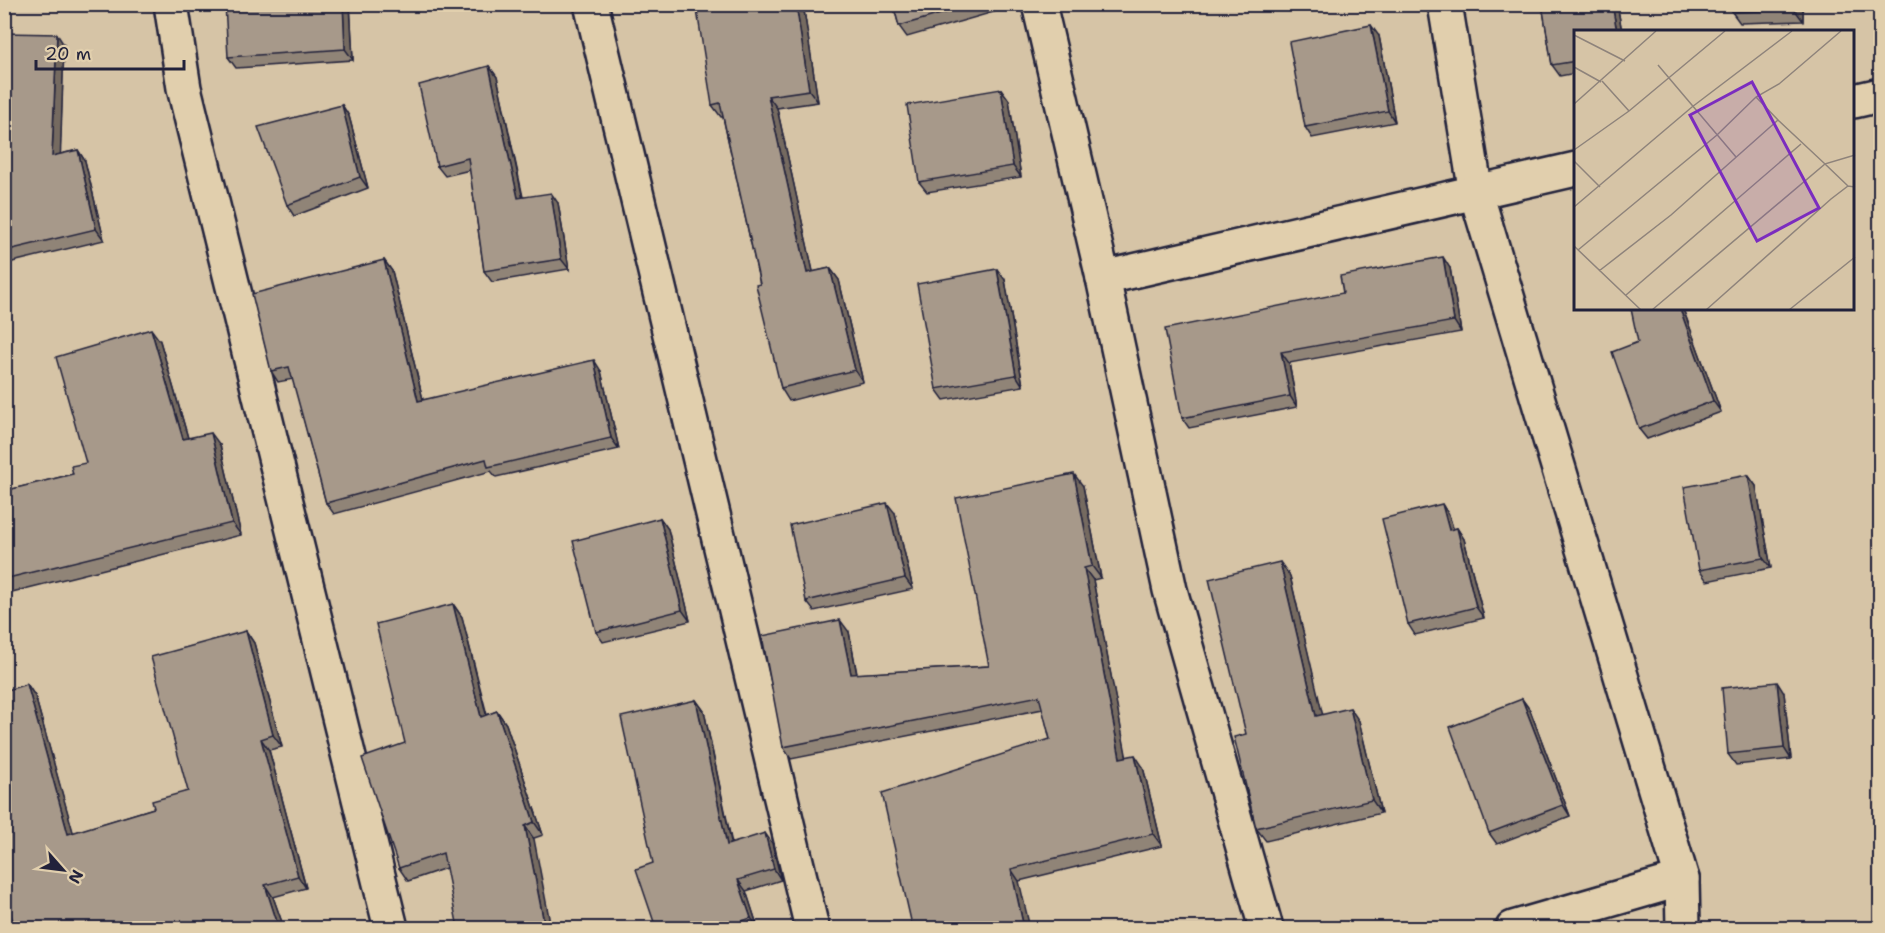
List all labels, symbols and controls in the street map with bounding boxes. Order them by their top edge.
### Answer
inset map [1574,30,1855,310]
scale bar [36,33,184,71]
text: 20 m [45,42,91,66]
north arrow [33,840,93,900]
text: N [64,866,88,887]

